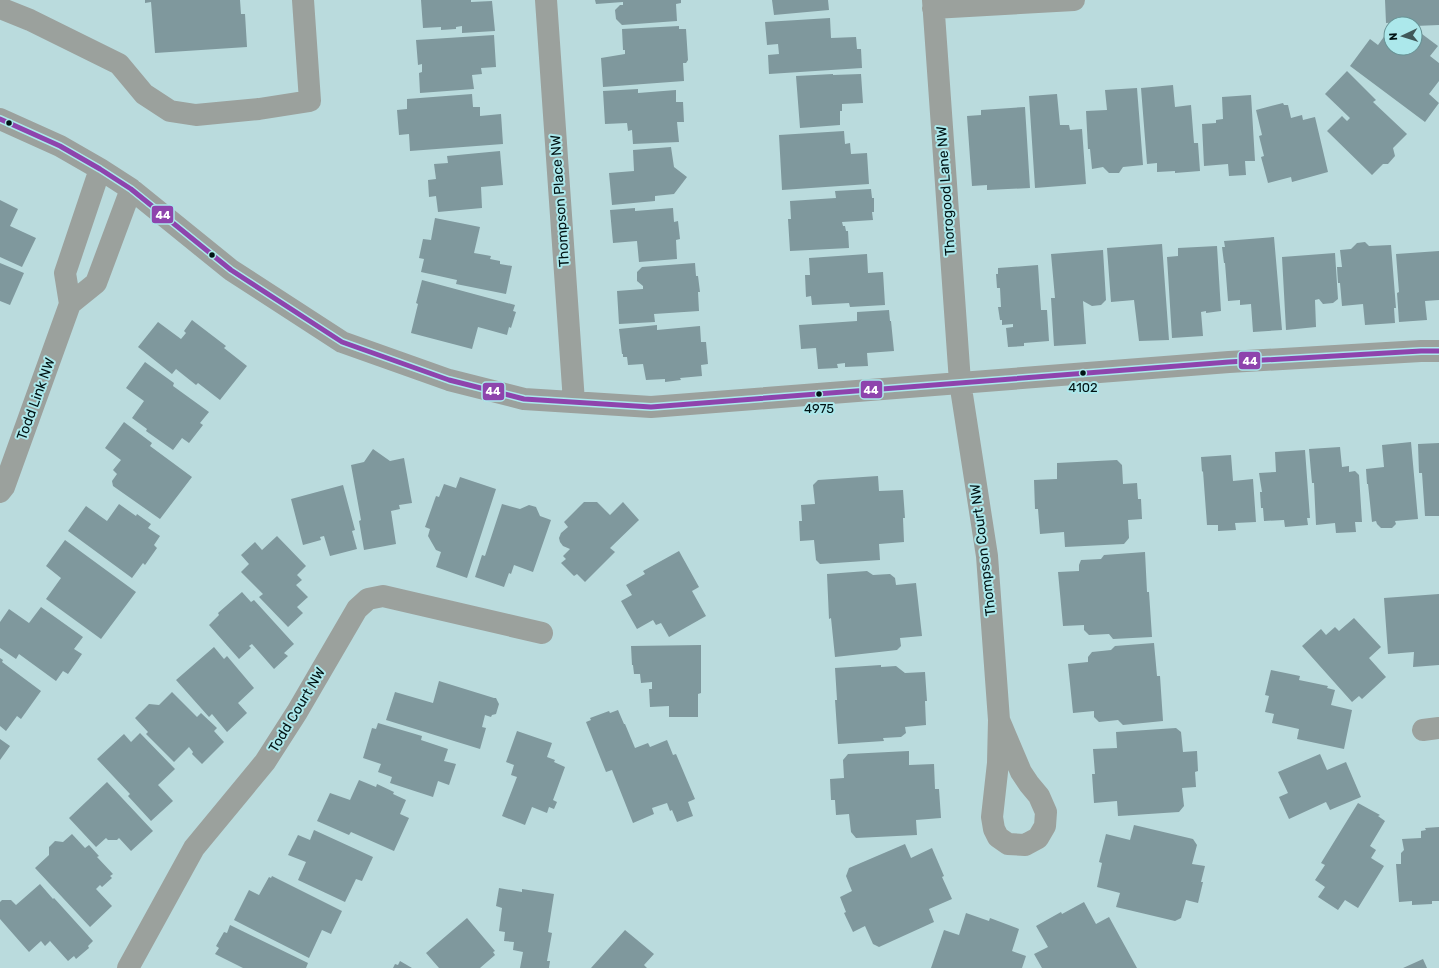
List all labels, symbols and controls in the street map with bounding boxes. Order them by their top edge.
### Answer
north arrow [1383,16,1423,56]
text: N [1387,32,1400,41]
unlabelled marker [4,118,14,128]
street label: Thorogood Lane NW [933,126,959,256]
street label: Thompson Place NW [547,134,573,268]
line badge: 44 [151,205,174,224]
text: 44 [155,209,171,222]
unlabelled marker [207,250,217,260]
line badge: 44 [1238,351,1261,370]
text: 44 [1242,355,1258,368]
street label: Todd Link NW [13,356,59,442]
marker: 4102 [1078,368,1088,378]
line badge: 44 [860,380,883,399]
place label: 4102 [1068,380,1098,395]
line badge: 44 [482,382,505,401]
text: 44 [863,384,879,397]
text: 44 [485,385,501,398]
marker: 4975 [814,389,824,399]
place label: 4975 [804,401,834,416]
street label: Thompson Court NW [966,483,1000,617]
street label: Todd Court NW [265,665,329,755]

